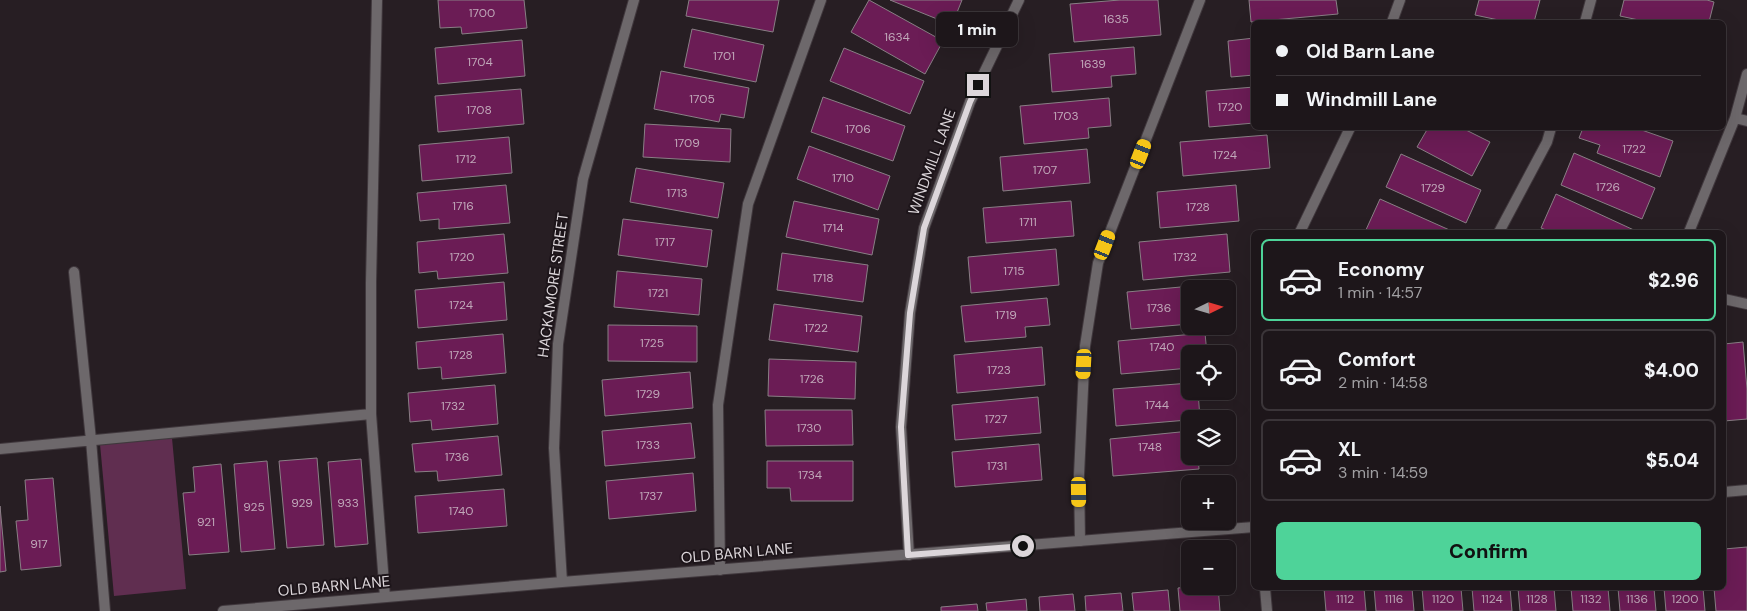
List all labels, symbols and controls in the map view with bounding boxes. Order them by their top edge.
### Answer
house number: 1700 [469,5,495,21]
house number: 1635 [1103,11,1129,27]
callout: 1 min [937,12,1019,48]
text: 1 min [957,19,997,40]
house number: 1634 [884,29,910,45]
text: Old Barn Lane [1306,39,1435,64]
house number: 1701 [713,48,735,64]
house number: 1704 [467,54,493,70]
house number: 1639 [1080,56,1106,72]
route end [967,74,989,96]
text: Windmill Lane [1306,87,1437,112]
house number: 1705 [689,91,715,107]
house number: 1720 [1218,99,1242,115]
house number: 1708 [466,102,492,118]
street label: WINDMILL LANE [904,106,960,218]
house number: 1703 [1053,108,1079,124]
house number: 1706 [845,121,871,137]
house number: 1709 [674,135,700,151]
car [1128,137,1153,171]
house number: 1722 [1622,141,1646,157]
house number: 1724 [1213,147,1237,163]
house number: 1712 [456,151,477,167]
house number: 1707 [1033,162,1057,178]
house number: 1710 [832,170,854,186]
house number: 1726 [1596,179,1620,195]
house number: 1729 [1421,180,1445,196]
house number: 1713 [666,185,688,201]
house number: 1716 [452,198,474,214]
house number: 1728 [1186,199,1210,215]
street label: HACKAMORE STREET [533,211,573,359]
house number: 1711 [1019,214,1037,230]
house number: 1714 [822,220,844,236]
car [1092,228,1117,262]
house number: 1717 [655,234,675,250]
house number: 1720 [450,249,474,265]
house number: 1732 [1173,249,1197,265]
text: Economy [1338,257,1425,282]
icon: car [1278,258,1323,303]
house number: 1715 [1003,263,1025,279]
text: $2.96 [1648,268,1699,293]
house number: 1718 [812,270,834,286]
north arrow [1181,280,1236,335]
map controls [1181,280,1236,595]
text: 1 min · 14:57 [1338,282,1422,303]
house number: 1721 [648,285,668,301]
house number: 1724 [449,297,473,313]
house number: 1736 [1147,300,1171,316]
house number: 1719 [995,307,1017,323]
house number: 1722 [804,320,828,336]
house number: 1725 [640,335,664,351]
house number: 1740 [1150,339,1174,355]
button: locate [1181,345,1236,400]
house number: 1728 [449,347,473,363]
text: Comfort [1338,347,1416,372]
icon: car [1278,348,1323,393]
car [1075,349,1092,379]
text: $4.00 [1644,358,1699,383]
house number: 1723 [987,362,1011,378]
house number: 1726 [800,371,824,387]
text: 2 min · 14:58 [1338,372,1428,393]
house number: 1729 [636,386,660,402]
house number: 1744 [1145,397,1169,413]
house number: 1732 [441,398,465,414]
button: layers [1181,410,1236,465]
house number: 1727 [985,411,1007,427]
house number: 1730 [796,420,822,436]
house number: 1733 [636,437,660,453]
text: XL [1338,437,1361,462]
icon: car [1278,438,1323,483]
house number: 1748 [1138,439,1162,455]
text: $5.04 [1646,448,1699,473]
house number: 1736 [445,449,469,465]
house number: 1731 [987,458,1007,474]
text: 3 min · 14:59 [1338,462,1428,483]
house number: 1734 [798,467,822,483]
button: + [1181,475,1236,530]
car [1071,477,1086,507]
house number: 1737 [639,488,663,504]
house number: 929 [291,495,313,511]
house number: 933 [337,495,359,511]
house number: 925 [243,499,265,515]
house number: 1740 [449,503,473,519]
house number: 921 [197,514,215,530]
button: Confirm [1276,522,1701,580]
route start [1012,535,1034,557]
house number: 917 [30,536,48,552]
street label: OLD BARN LANE [680,538,794,568]
button: − [1181,540,1236,595]
street label: OLD BARN LANE [277,571,391,601]
house number: 1112 [1336,591,1354,607]
house number: 1116 [1385,591,1403,607]
house number: 1120 [1432,591,1454,607]
house number: 1124 [1481,591,1503,607]
house number: 1128 [1526,591,1548,607]
house number: 1132 [1580,591,1602,607]
house number: 1136 [1626,591,1648,607]
house number: 1200 [1672,591,1698,607]

